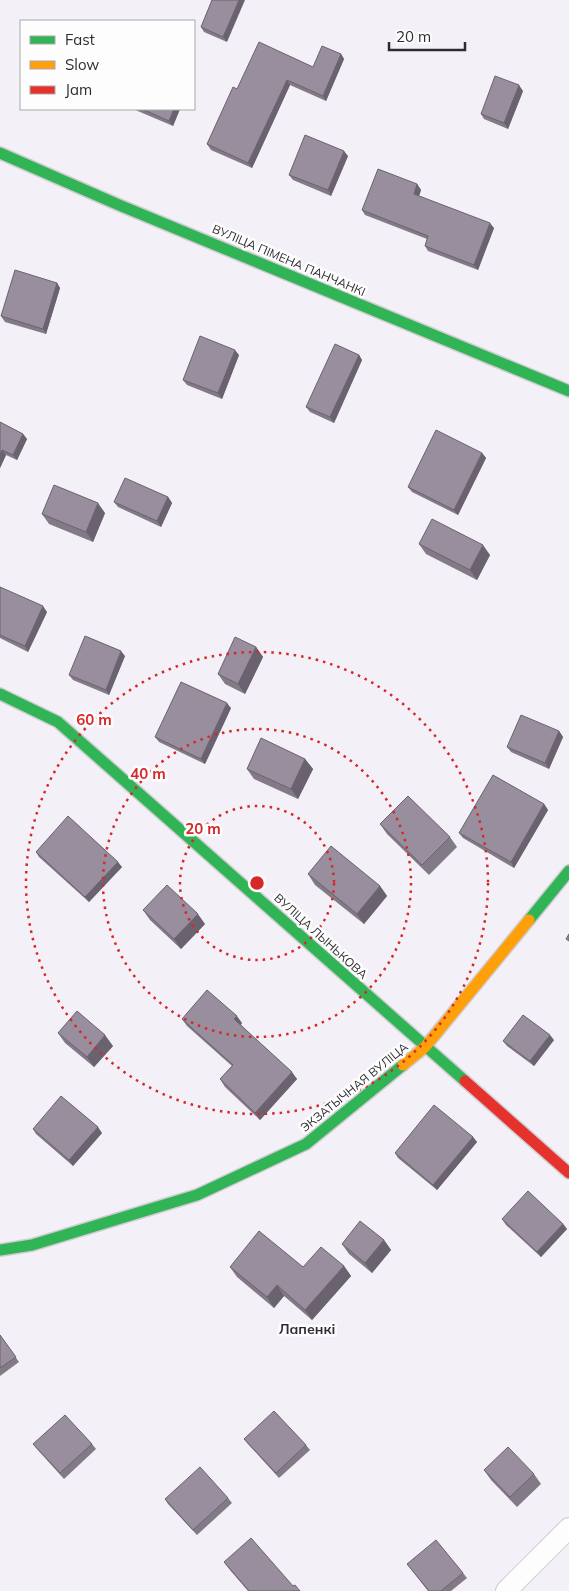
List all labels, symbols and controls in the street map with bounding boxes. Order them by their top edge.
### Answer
legend [20,20,195,110]
scale bar [389,20,465,52]
text: 20 m [396,27,431,46]
text: Fast [65,30,95,49]
text: Slow [65,55,99,74]
text: Jam [65,80,92,99]
street label: ВУЛІЦА ПІМЕНА ПАНЧАНКІ [210,221,368,299]
text: 60 m [76,710,112,729]
text: 40 m [130,764,166,783]
text: 20 m [185,819,221,838]
centre of rings [248,874,266,892]
street label: ВУЛІЦА ЛЫНЬКОВА [271,890,371,982]
street label: ЭКЗАТЫЧНАЯ ВУЛІЦА [297,1039,411,1135]
district label: Лапенкі [279,1320,335,1338]

